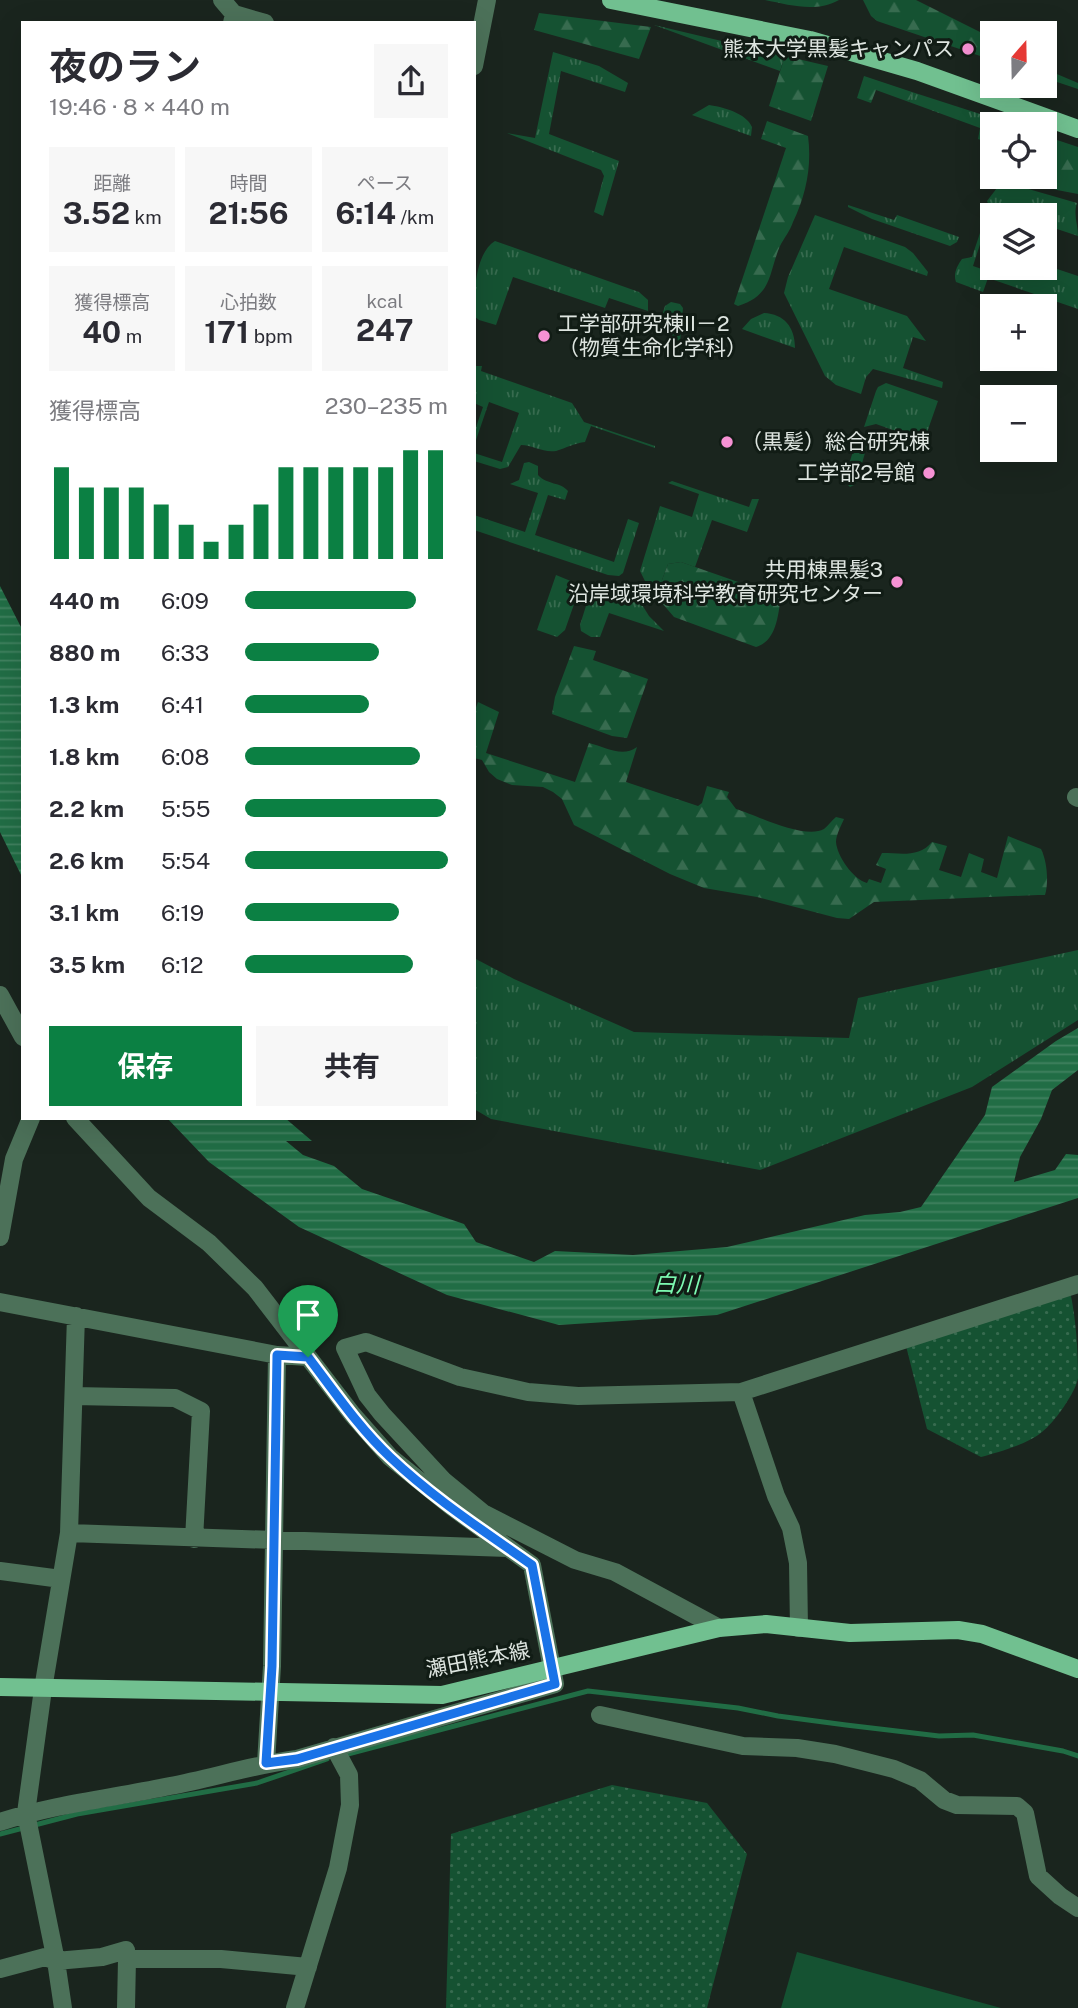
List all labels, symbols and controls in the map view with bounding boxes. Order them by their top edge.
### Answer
north arrow [980,21,1057,98]
map controls [980,21,1057,462]
place label: 熊本大学黒髪キャンパス [723,36,954,61]
marker: 熊本大学黒髪キャンパス [960,41,976,57]
text: 夜のラン [49,44,201,89]
button: share [374,44,448,118]
text: 19:46 · 8 × 440 m [49,93,230,120]
button: locate [980,112,1057,189]
text: 距離 [93,172,131,194]
text: 時間 [229,172,268,194]
text: ペース [357,172,413,194]
text: 3.52 [63,195,130,231]
text: 21:56 [208,195,289,231]
text: 6:14 [335,195,396,231]
button: layers [980,203,1057,280]
text: km [130,206,162,228]
text: /km [396,206,434,228]
text: kcal [366,290,403,312]
text: 獲得標高 [74,291,150,313]
text: 心拍数 [220,291,277,313]
button: + [980,294,1057,371]
place label: 工学部研究棟II－2 （物質生命化学科） [558,311,747,360]
text: 247 [356,312,414,348]
text: 40 [82,314,121,350]
text: 171 [204,314,249,350]
text: m [121,325,142,347]
text: bpm [249,325,293,347]
marker: 工学部研究棟II－2 （物質生命化学科） [536,328,552,344]
button: − [980,385,1057,462]
text: 230–235 m [325,392,448,419]
text: 獲得標高 [49,397,141,424]
place label: （黒髪）総合研究棟 [741,429,930,454]
marker: （黒髪）総合研究棟 [719,434,735,450]
place label: 工学部2号館 [797,460,915,485]
marker: 工学部2号館 [921,465,937,481]
place label: 共用棟黒髪3 沿岸域環境科学教育研究センター [568,557,883,606]
marker: 共用棟黒髪3 沿岸域環境科学教育研究センター [889,574,905,590]
text: 440 m [49,587,120,614]
text: 6:09 [161,587,209,614]
text: 880 m [49,639,120,666]
text: 6:33 [161,639,209,666]
text: 1.3 km [49,691,119,718]
text: 6:41 [161,691,204,718]
text: 1.8 km [49,743,120,770]
text: 6:08 [161,743,209,770]
text: 2.2 km [49,795,124,822]
text: 5:55 [161,795,210,822]
text: 2.6 km [49,847,124,874]
text: 5:54 [161,847,210,874]
text: 3.1 km [49,899,119,926]
text: 6:19 [161,899,204,926]
text: 3.5 km [49,951,125,978]
text: 6:12 [161,951,204,978]
button: 保存 [49,1026,242,1106]
button: 共有 [256,1026,448,1106]
water label: 白川 [653,1269,702,1298]
pin [278,1285,338,1357]
icon: arrive [289,1296,327,1334]
street label: 瀬田熊本線 [424,1637,532,1682]

